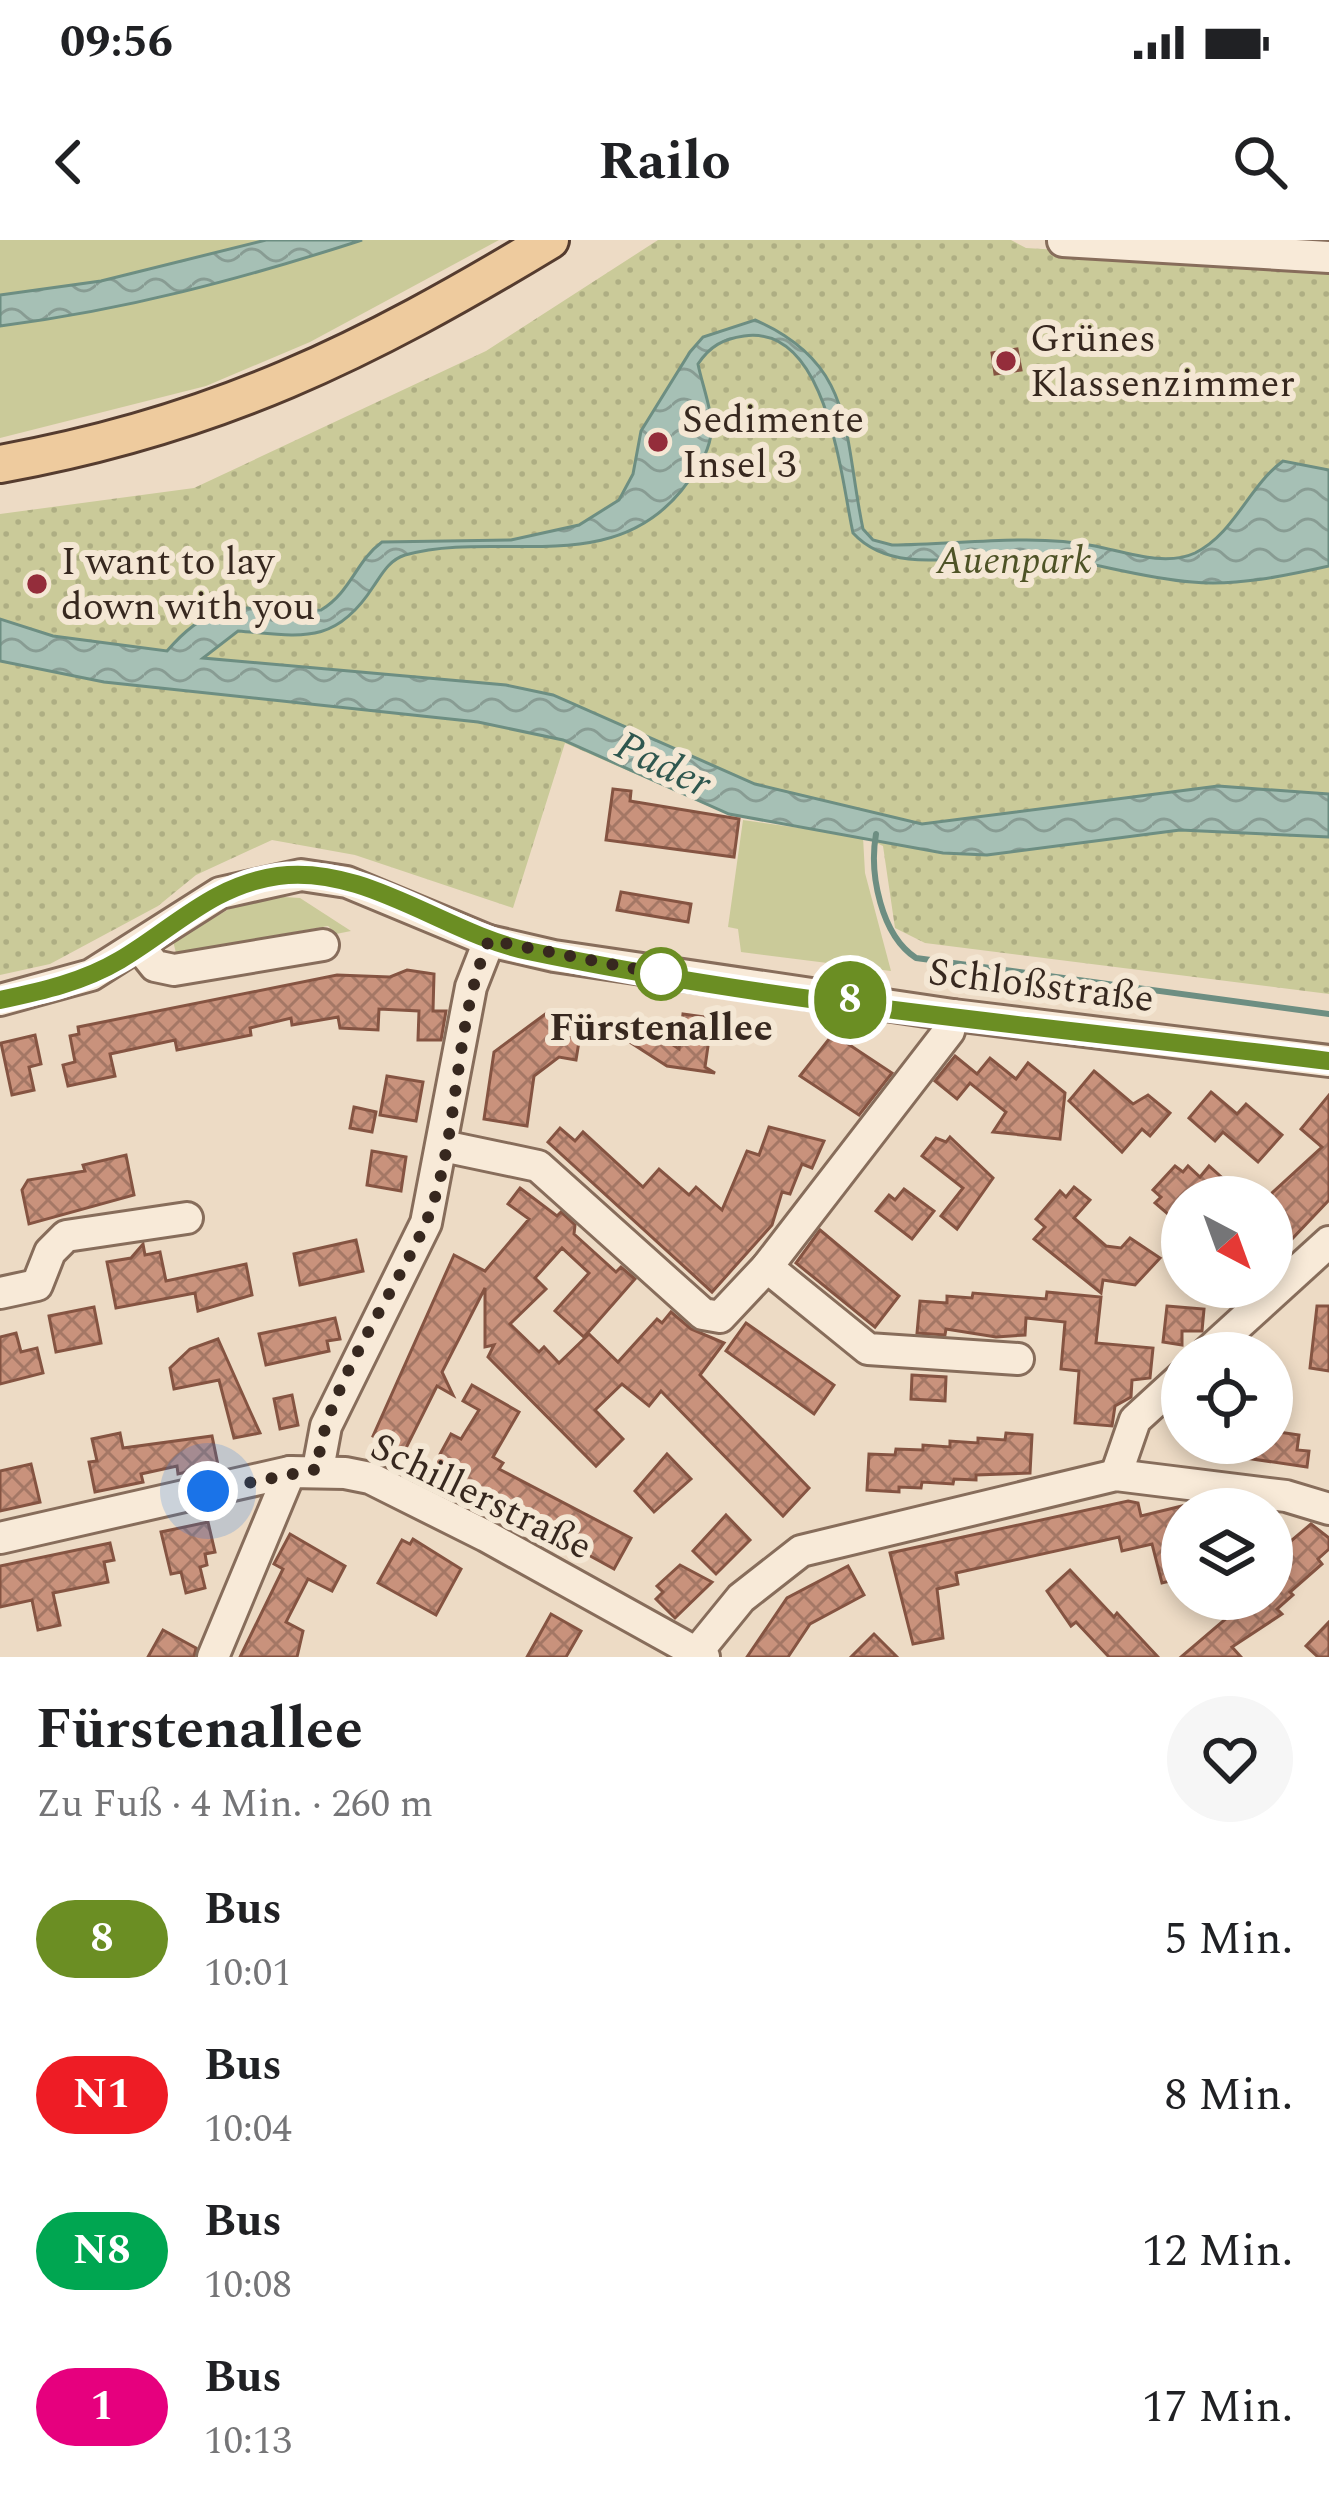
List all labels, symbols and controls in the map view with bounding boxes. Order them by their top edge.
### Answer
text: 09:56 [60,8,173,77]
text: Railo [598,121,731,203]
icon: back [36,129,102,195]
icon: search [1227,129,1293,195]
place label: Grünes Klassenzimmer [1030,310,1295,414]
marker: Grünes Klassenzimmer [993,348,1019,374]
place label: Sedimente Insel 3 [682,391,864,495]
marker: Sedimente Insel 3 [645,429,671,455]
park label: Auenpark [935,532,1092,591]
place label: I want to lay down with you [61,533,315,637]
marker: I want to lay down with you [24,571,50,597]
water label: Pader [604,715,722,815]
street label: Schloßstraße [925,943,1157,1029]
marker: Fürstenallee [636,949,686,999]
line badge: 8 [811,961,889,1039]
text: 8 [838,968,862,1031]
place label: Fürstenallee [549,999,773,1058]
north arrow [1161,1176,1293,1308]
map controls [1161,1176,1293,1620]
button: locate [1161,1332,1293,1464]
street label: Schillerstraße [360,1418,602,1576]
your location [178,1461,238,1521]
button: layers [1161,1488,1293,1620]
text: Fürstenallee [36,1687,363,1773]
button: heart [1167,1696,1293,1822]
text: Zu Fuß · 4 Min. · 260 m [36,1775,433,1834]
text: Bus [204,1875,282,1944]
text: 5 Min. [1165,1905,1293,1974]
text: 8 [90,1907,114,1970]
text: 10:01 [204,1944,292,2003]
text: Bus [204,2031,282,2100]
text: 8 Min. [1165,2061,1293,2130]
text: N1 [73,2063,131,2126]
text: 10:04 [204,2100,292,2159]
text: Bus [204,2187,282,2256]
text: 12 Min. [1142,2217,1293,2286]
text: N8 [73,2219,131,2282]
text: 10:08 [204,2256,292,2315]
text: Bus [204,2343,282,2412]
text: 17 Min. [1142,2373,1293,2442]
text: 1 [90,2375,114,2438]
text: 10:13 [204,2412,292,2471]

